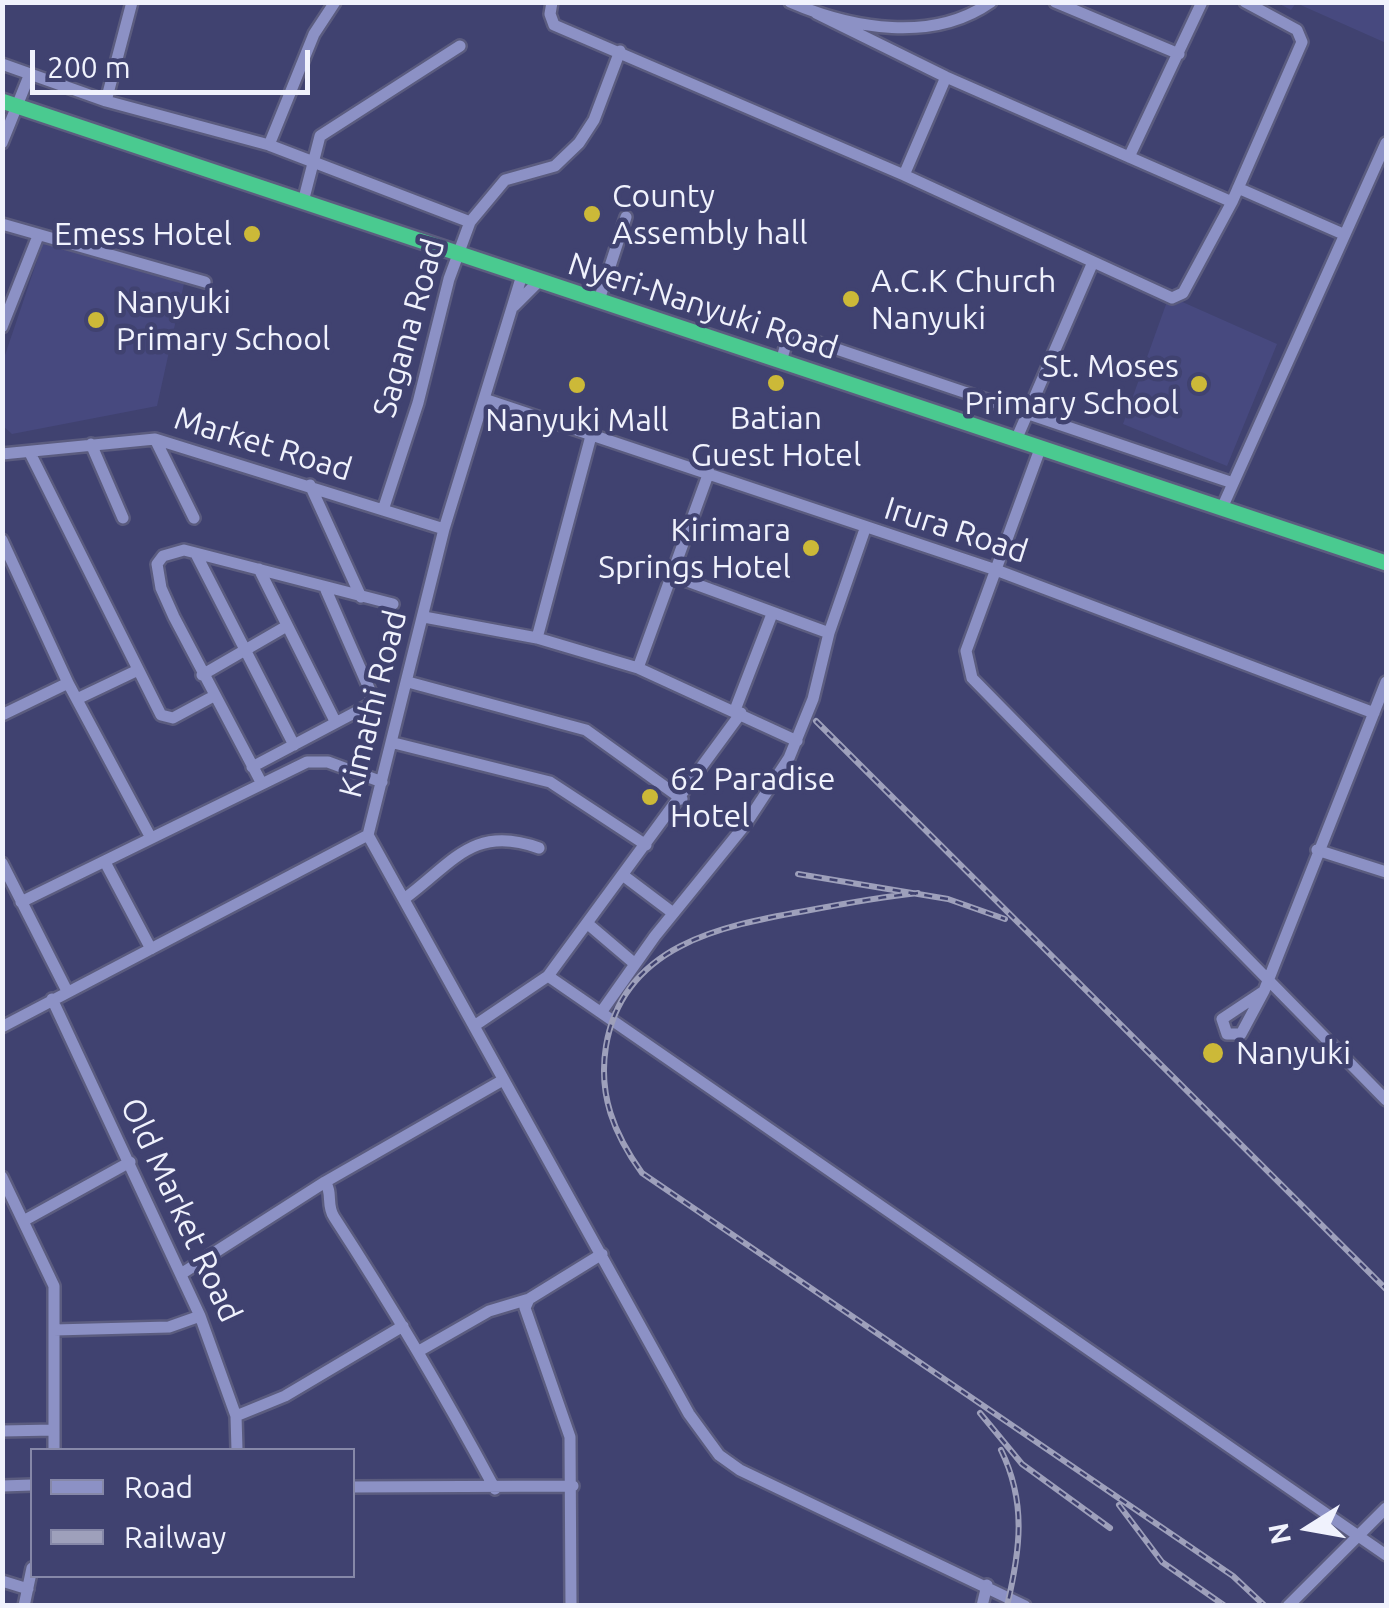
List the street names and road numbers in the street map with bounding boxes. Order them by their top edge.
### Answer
street label: Sagana Road [365,234,453,422]
street label: Nyeri-Nanyuki Road [563,244,843,368]
street label: Market Road [170,399,356,489]
street label: Irura Road [880,489,1032,571]
street label: Kimathi Road [331,606,415,802]
street label: Old Market Road [112,1092,250,1328]

